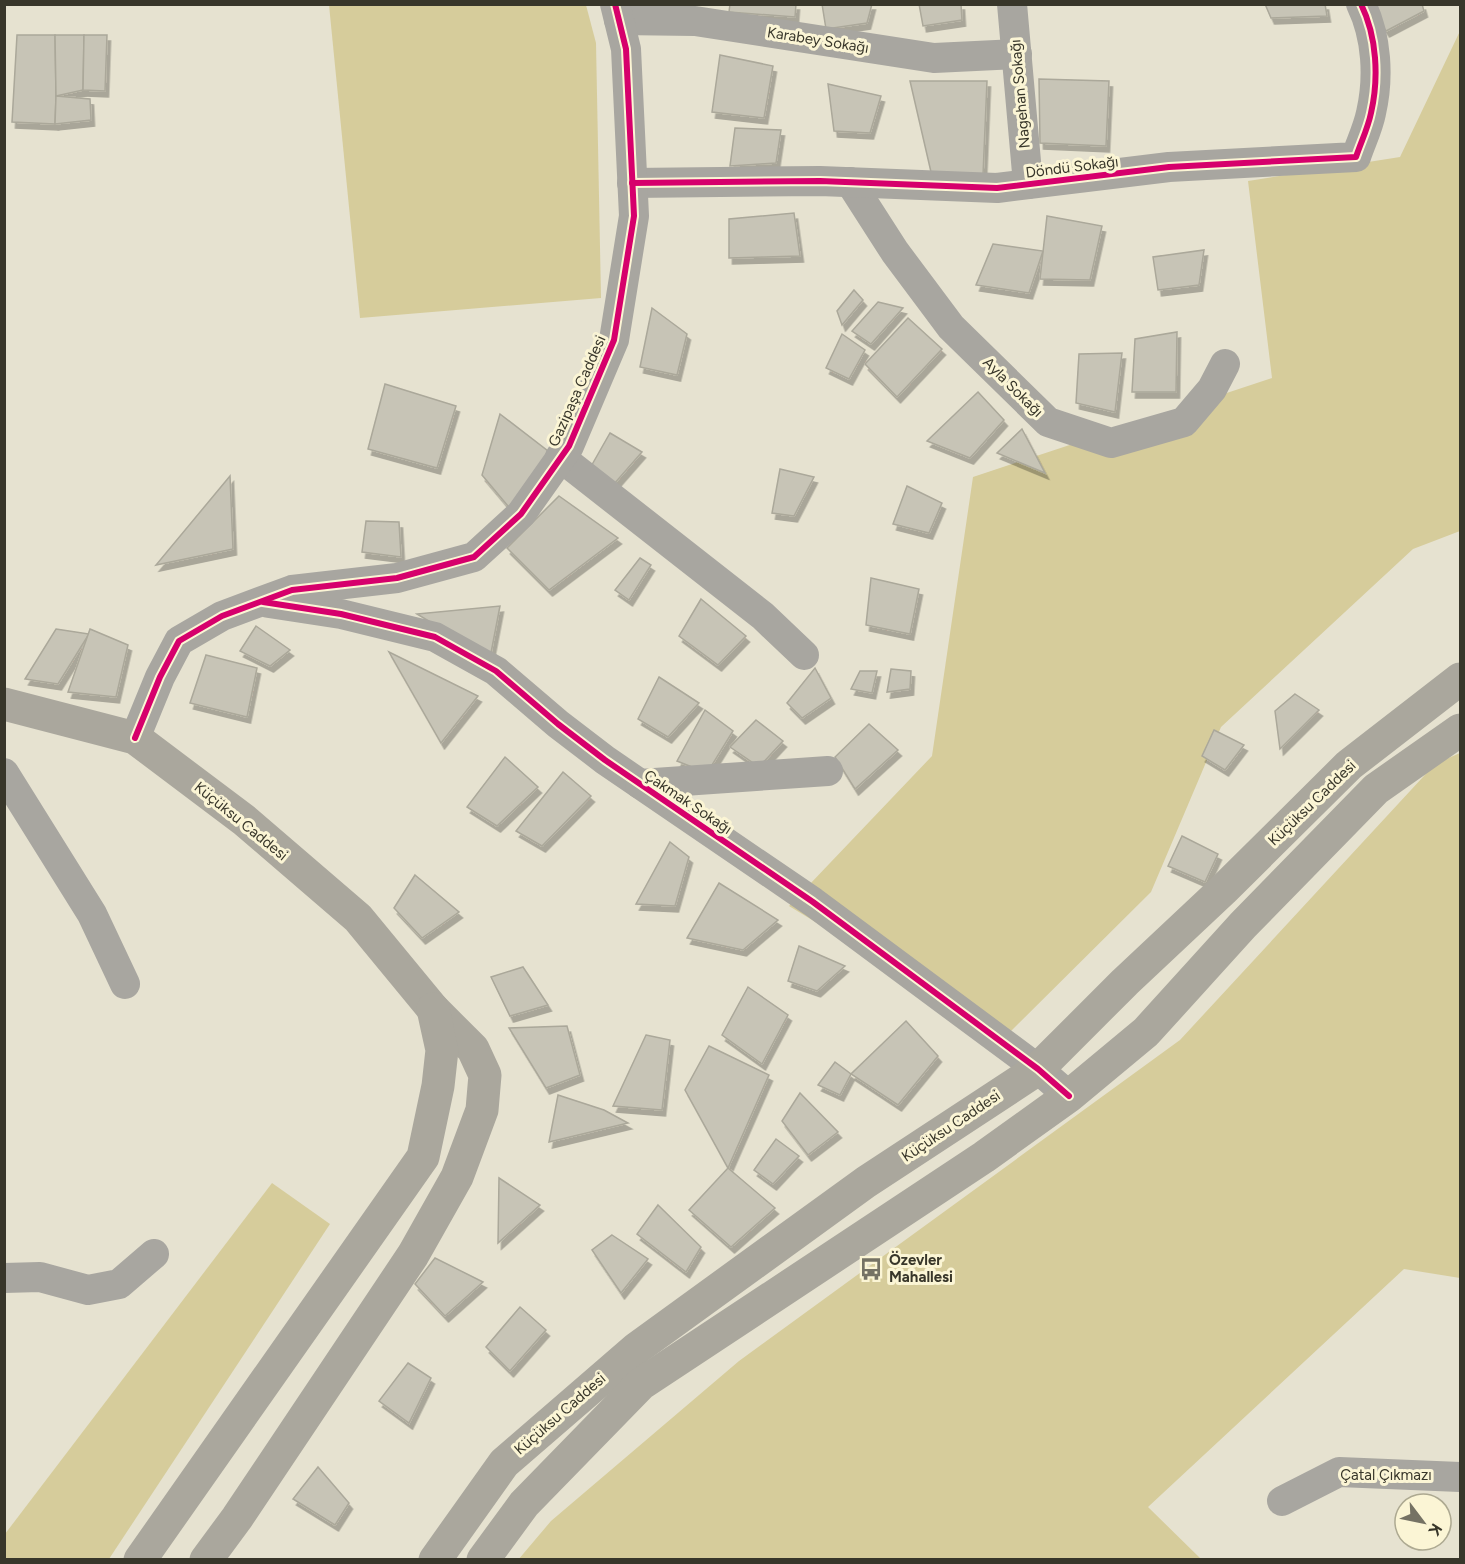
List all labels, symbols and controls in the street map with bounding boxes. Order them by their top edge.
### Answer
street label: Karabey Sokağı [766,23,870,57]
street label: Nagehan Sokağı [1006,39,1034,149]
street label: Döndü Sokağı [1025,152,1119,182]
street label: Gazipaşa Caddesi [544,333,610,449]
street label: Ayla Sokağı [979,353,1047,421]
street label: Küçüksu Caddesi [1264,757,1360,849]
street label: Çakmak Sokağı [641,766,735,838]
street label: Küçüksu Caddesi [191,778,291,864]
street label: Küçüksu Caddesi [898,1086,1004,1166]
place label: Özevler Mahallesi [889,1250,953,1286]
bus stop icon: Özevler Mahallesi [858,1256,884,1282]
street label: Küçüksu Caddesi [511,1369,609,1459]
street label: Çatal Çıkmazı [1340,1466,1432,1484]
north arrow [1393,1492,1453,1552]
text: K [1424,1520,1446,1540]

